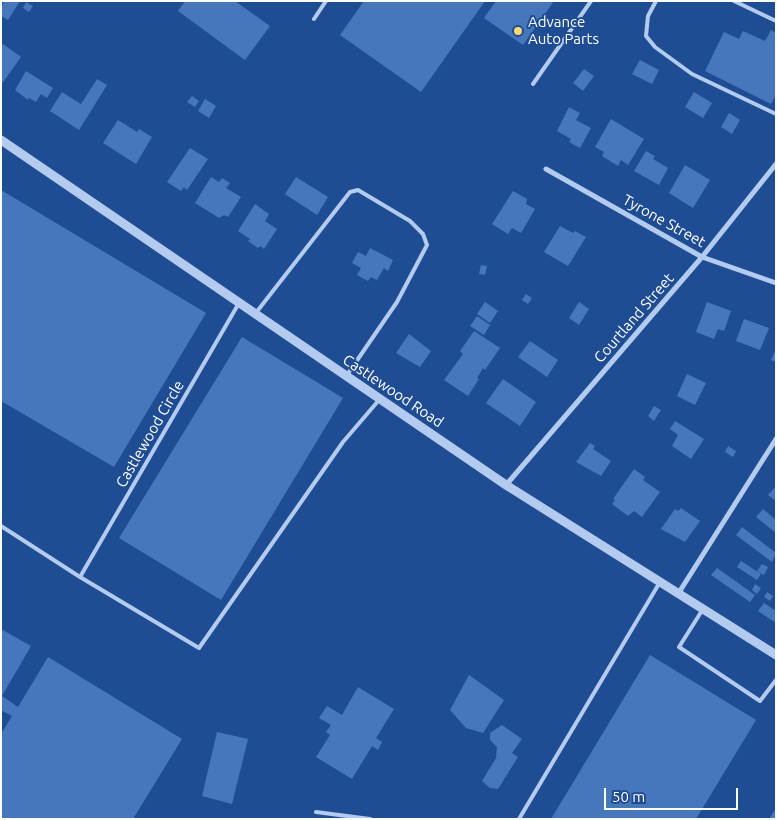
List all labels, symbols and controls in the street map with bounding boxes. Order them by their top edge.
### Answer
place label: Advance Auto Parts [528,13,599,48]
marker: Advance Auto Parts [512,25,524,37]
street label: Tyrone Street [619,191,709,251]
street label: Courtland Street [590,270,678,366]
street label: Castlewood Road [339,351,447,431]
street label: Castlewood Circle [112,377,188,491]
scale bar [607,778,741,810]
text: 50 m [612,788,645,805]

